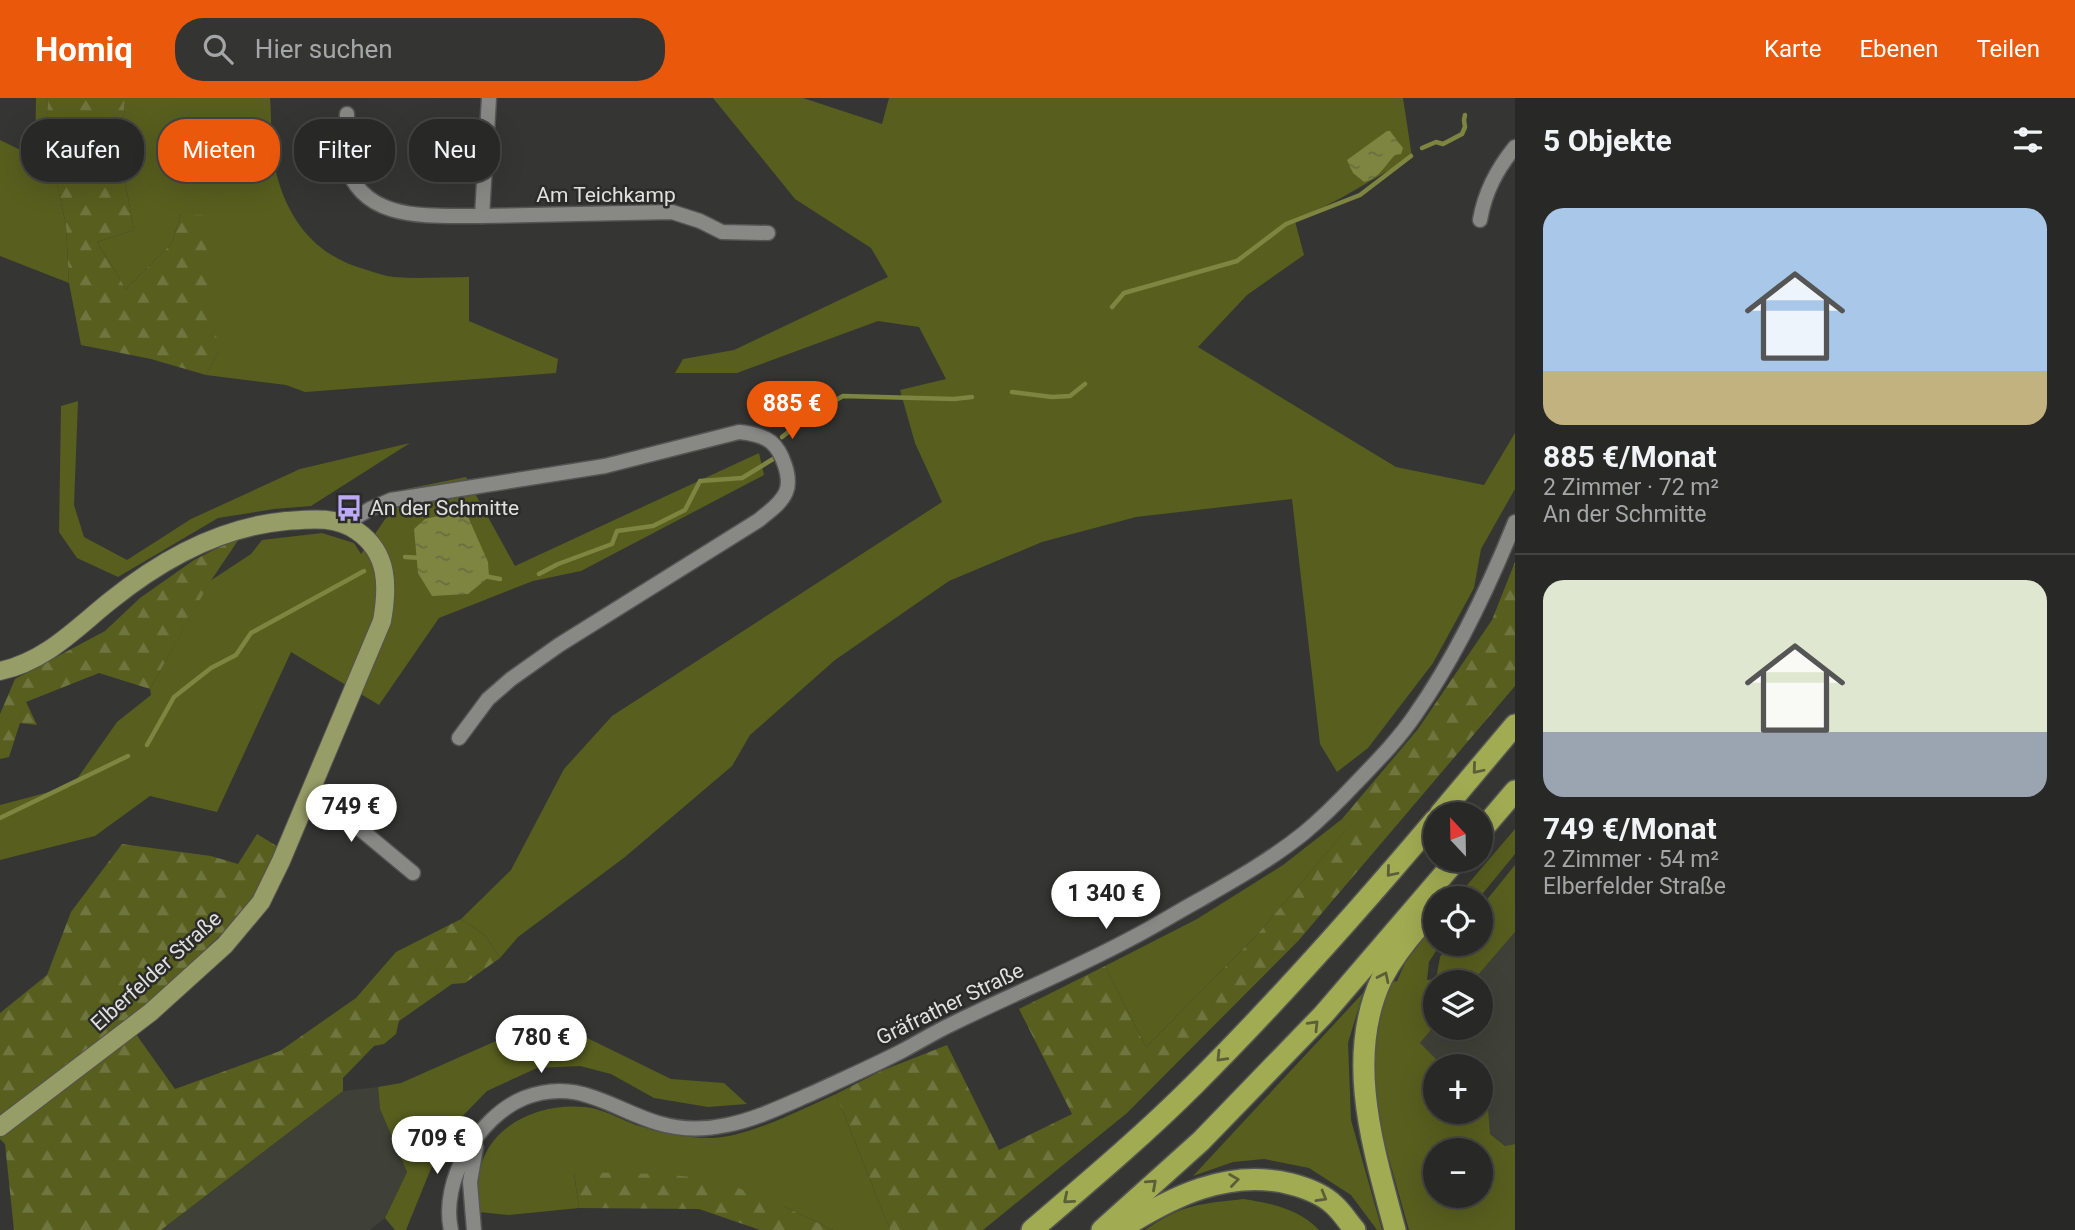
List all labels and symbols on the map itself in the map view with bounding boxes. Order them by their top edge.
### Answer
street label: Am Teichkamp [536,183,676,207]
pin: 885 € [743,382,841,441]
bus stop icon: An der Schmitte [334,493,364,523]
place label: An der Schmitte [370,496,519,520]
one-way arrow [1473,762,1486,774]
pin: 749 € [302,784,400,844]
north arrow [1423,802,1493,872]
one-way arrow [1387,863,1399,876]
pin: 1 340 € [1041,872,1171,931]
street label: Elberfelder Straße [86,906,226,1036]
street label: Gräfrather Straße [872,958,1028,1050]
one-way arrow [1376,972,1390,984]
pin: 780 € [492,1016,590,1075]
one-way arrow [1306,1020,1319,1033]
one-way arrow [1216,1049,1229,1062]
pin: 709 € [388,1116,486,1176]
one-way arrow [1228,1172,1240,1187]
one-way arrow [1144,1180,1157,1193]
one-way arrow [1315,1189,1327,1202]
one-way arrow [1064,1191,1077,1203]

